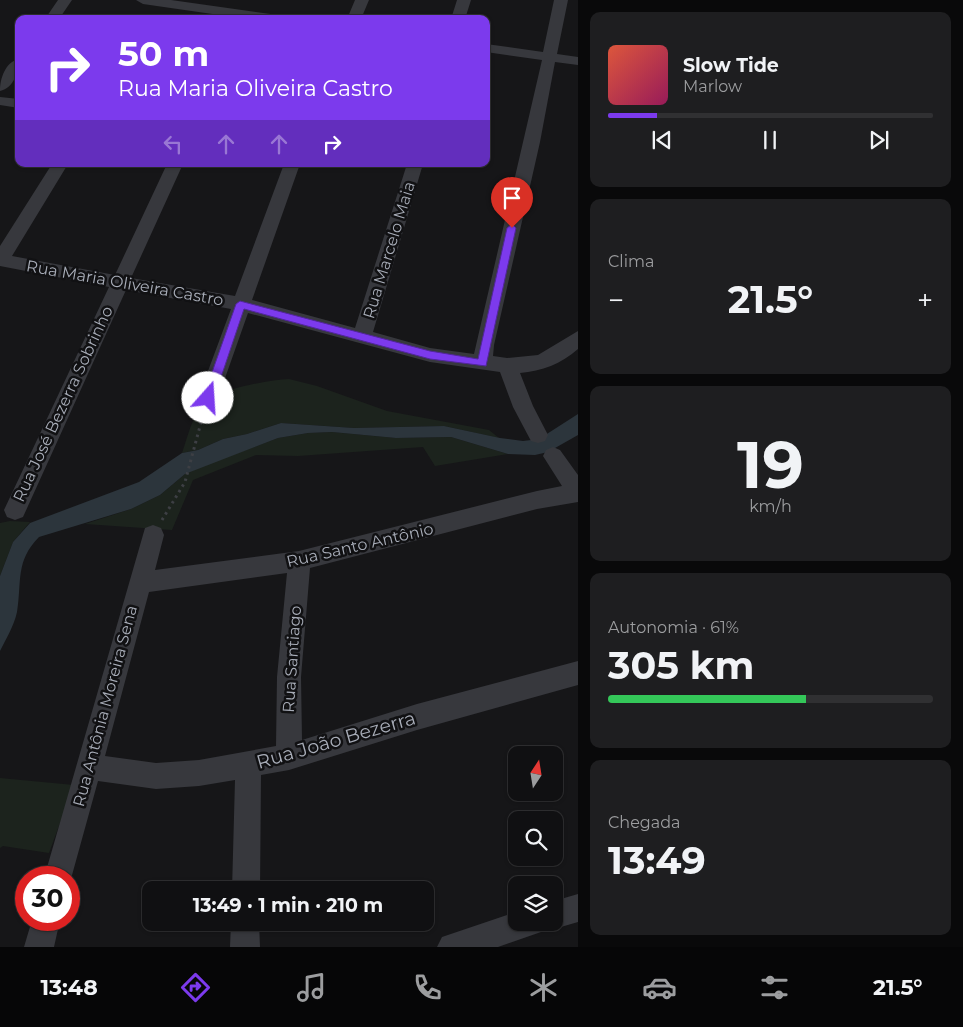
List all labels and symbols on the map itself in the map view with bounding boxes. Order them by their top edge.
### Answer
pin [491,177,533,228]
street label: Rua Marcelo Maia [359,179,419,321]
street label: Rua Maria Oliveira Castro [25,256,225,310]
street label: Rua José Bezerra Sobrinho [9,303,117,505]
position arrow [181,371,233,423]
street label: Rua Santo Antônio [285,519,435,571]
street label: Rua Antônia Moreira Sena [69,603,141,809]
street label: Rua Santiago [279,605,305,713]
street label: Rua João Bezerra [254,706,418,774]
north arrow [508,746,562,801]
speed limit sign: 30 [15,866,80,931]

